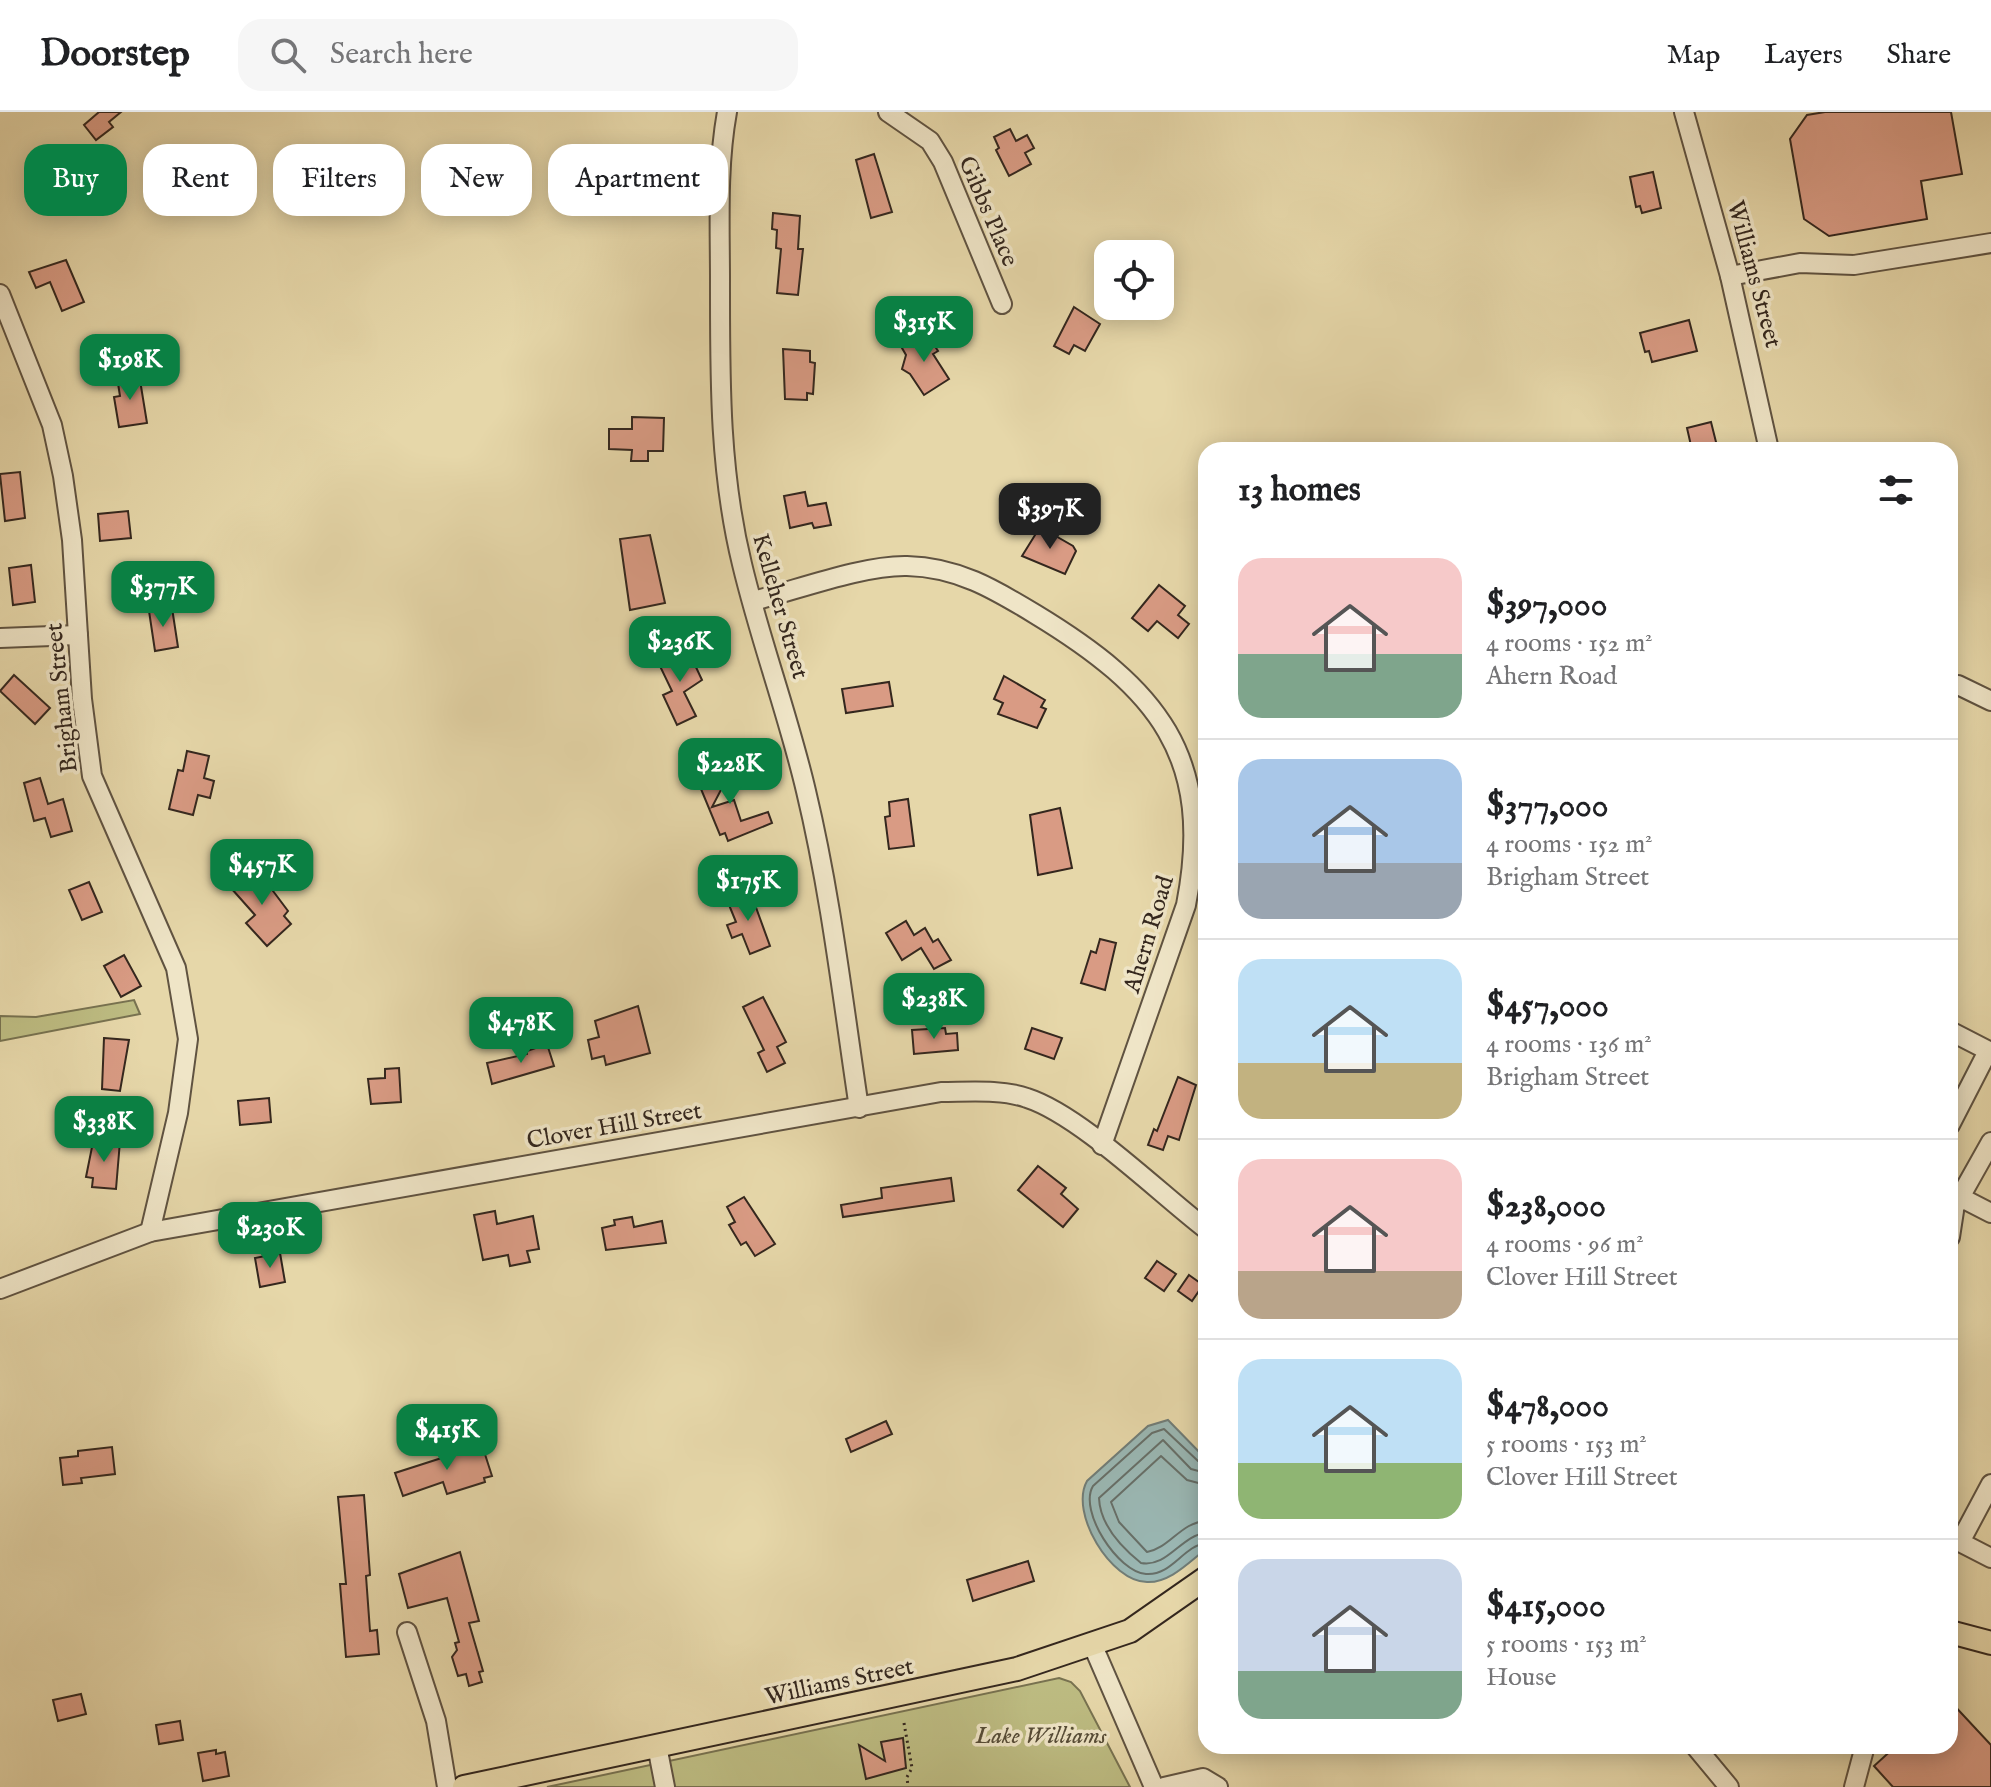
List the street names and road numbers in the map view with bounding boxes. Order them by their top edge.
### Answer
street label: Gibbs Place [951,152,1025,271]
street label: Williams Street [1719,197,1788,351]
street label: Kelleher Street [744,530,815,683]
street label: Brigham Street [39,621,86,774]
street label: Ahern Road [1117,872,1182,998]
street label: Clover Hill Street [524,1096,704,1157]
street label: Williams Street [762,1652,916,1713]

